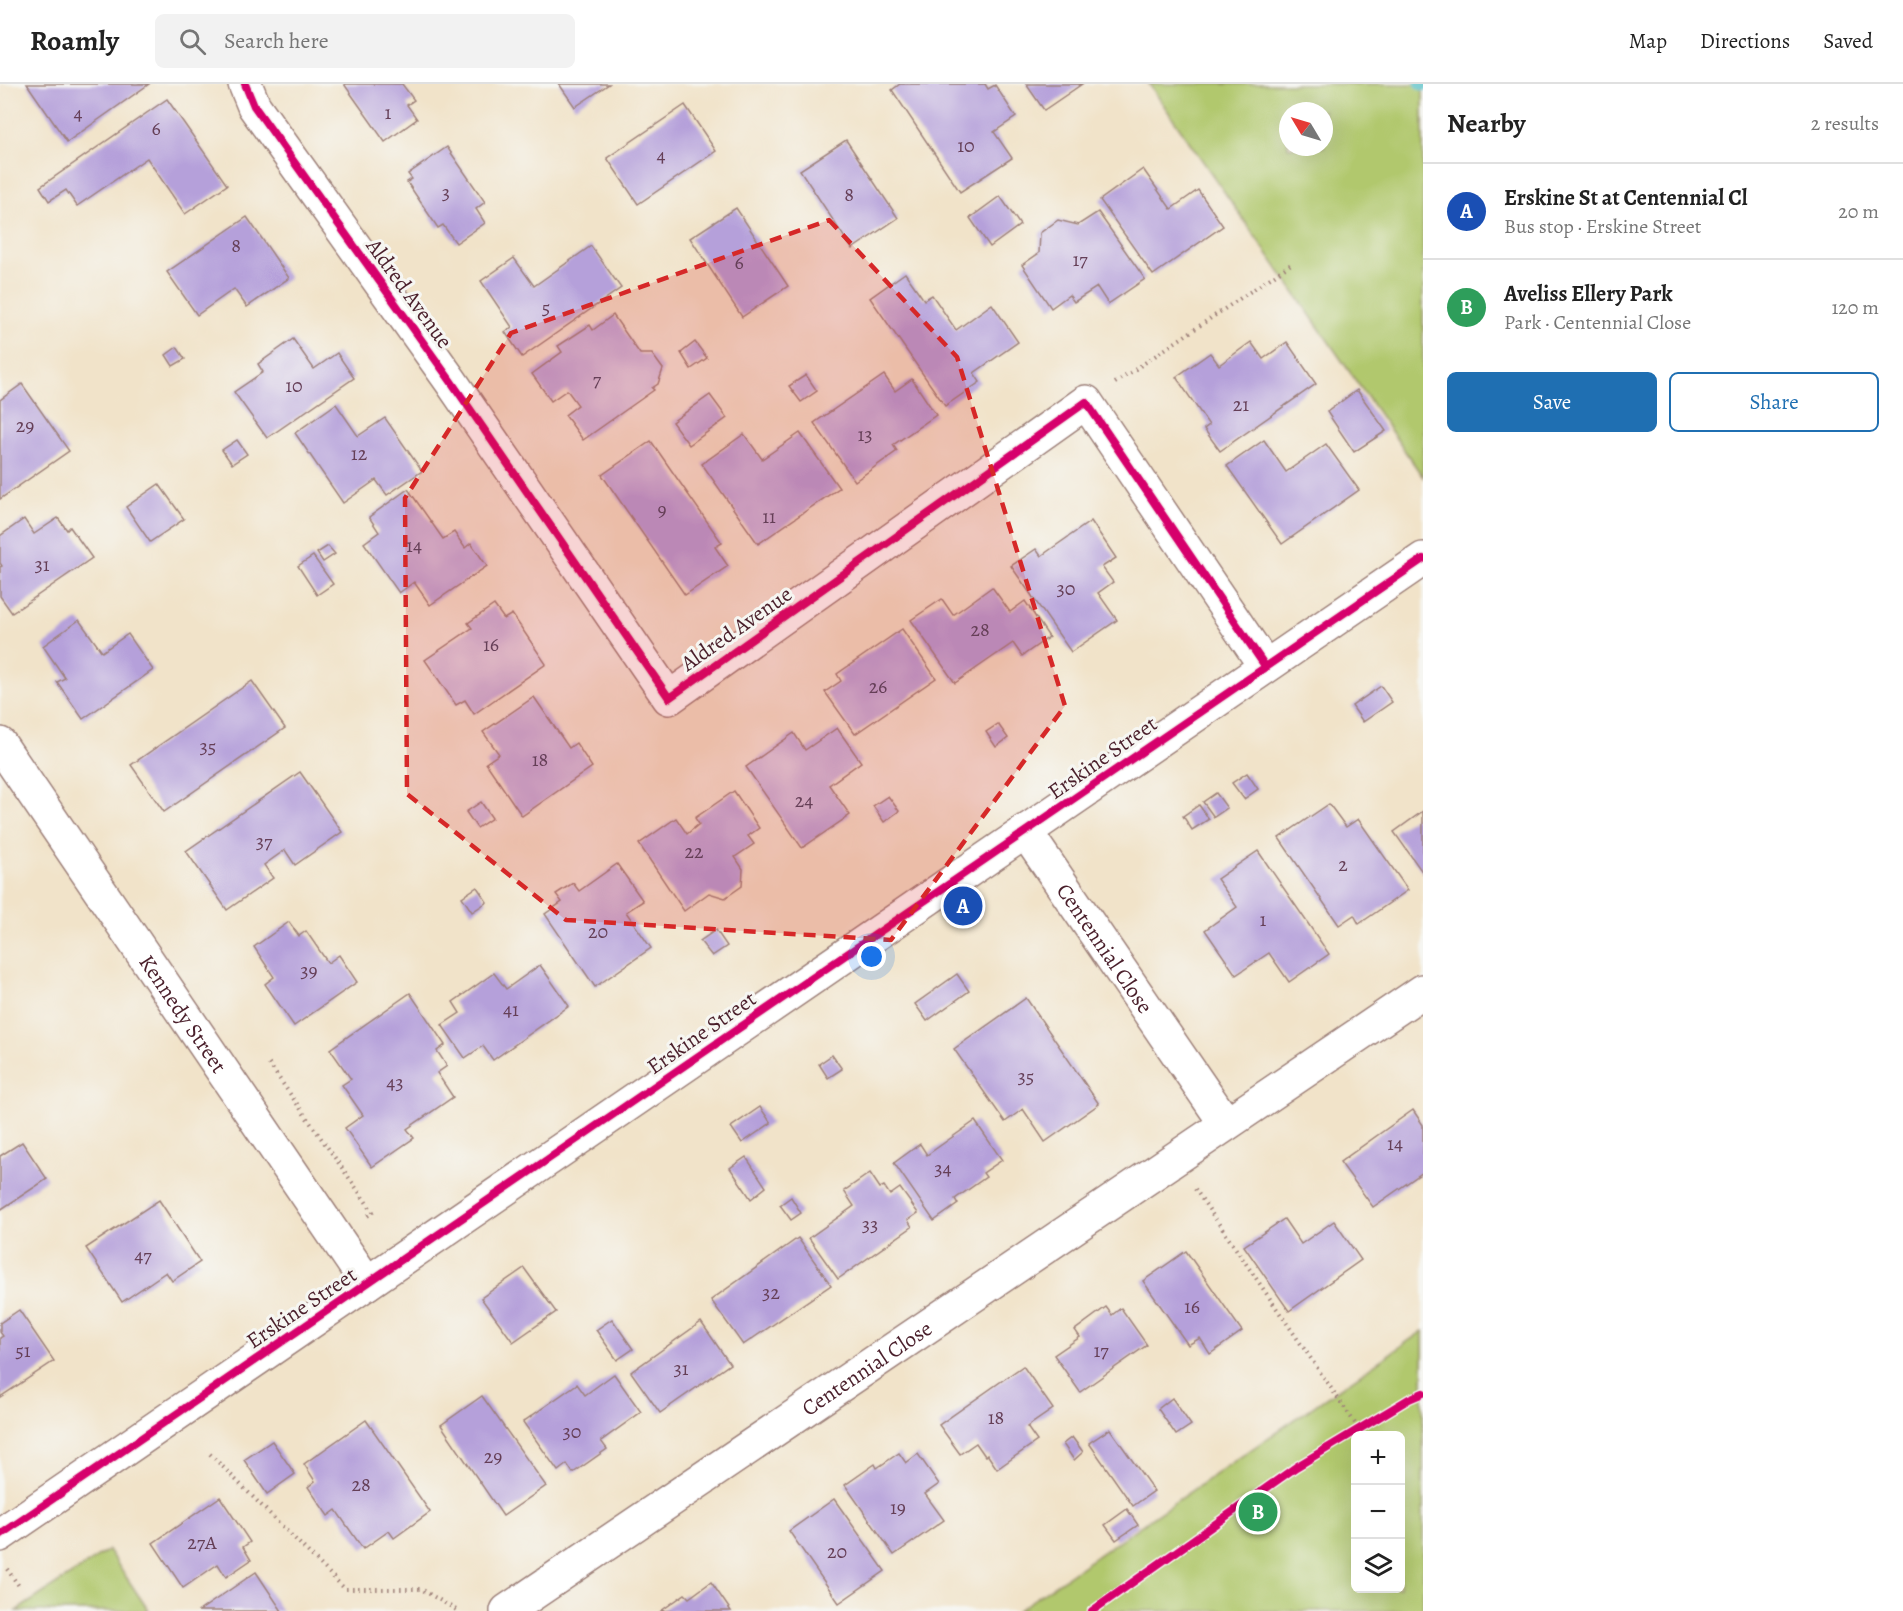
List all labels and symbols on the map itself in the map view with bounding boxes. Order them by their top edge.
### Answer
house number: 1 [385,99,392,126]
house number: 4 [73,100,83,127]
north arrow [1279,102,1333,156]
house number: 6 [151,115,161,142]
house number: 10 [957,132,975,159]
house number: 4 [656,142,666,169]
house number: 3 [442,179,450,206]
house number: 8 [844,181,854,208]
house number: 8 [231,232,241,259]
street label: Aldred Avenue [358,232,459,355]
house number: 17 [1072,246,1088,273]
house number: 6 [734,249,744,276]
house number: 5 [542,294,550,321]
house number: 7 [593,366,602,393]
house number: 10 [285,372,303,399]
house number: 21 [1233,391,1249,418]
house number: 29 [16,412,34,439]
house number: 13 [857,421,873,448]
house number: 12 [351,440,368,467]
house number: 9 [657,496,667,523]
house number: 11 [762,503,776,530]
house number: 14 [406,532,422,559]
house number: 31 [34,551,50,578]
house number: 30 [1057,575,1075,602]
street label: Aldred Avenue [674,579,798,679]
house number: 28 [970,616,990,643]
house number: 16 [483,631,499,658]
house number: 26 [869,673,887,700]
street label: Erskine Street [1042,709,1163,807]
house number: 35 [200,733,216,760]
house number: 18 [532,746,548,773]
house number: 24 [795,787,813,814]
house number: 37 [256,828,273,855]
house number: 22 [685,838,704,865]
house number: 2 [1338,851,1348,878]
street label: Centennial Close [1049,878,1160,1020]
pin: A [944,884,982,928]
house number: 1 [1260,906,1267,933]
house number: 20 [588,918,608,945]
your location [857,942,886,971]
street label: Kennedy Street [132,949,234,1079]
house number: 39 [300,957,318,984]
street label: Erskine Street [641,984,762,1082]
house number: 41 [503,996,519,1023]
house number: 35 [1018,1063,1034,1090]
house number: 43 [386,1069,404,1096]
house number: 14 [1387,1130,1403,1157]
house number: 34 [934,1155,952,1182]
house number: 33 [862,1211,878,1238]
house number: 47 [134,1242,152,1269]
street label: Erskine Street [240,1260,363,1356]
house number: 32 [762,1279,780,1306]
house number: 16 [1184,1293,1200,1320]
street label: Centennial Close [796,1314,938,1423]
house number: 51 [15,1337,31,1364]
house number: 17 [1093,1337,1109,1364]
house number: 31 [673,1355,689,1382]
house number: 18 [988,1404,1004,1431]
house number: 30 [563,1418,581,1445]
house number: 29 [484,1443,502,1470]
house number: 28 [351,1471,371,1498]
pin: B [1238,1490,1278,1534]
house number: 19 [890,1494,906,1521]
house number: 27A [187,1529,217,1556]
house number: 20 [827,1538,847,1565]

